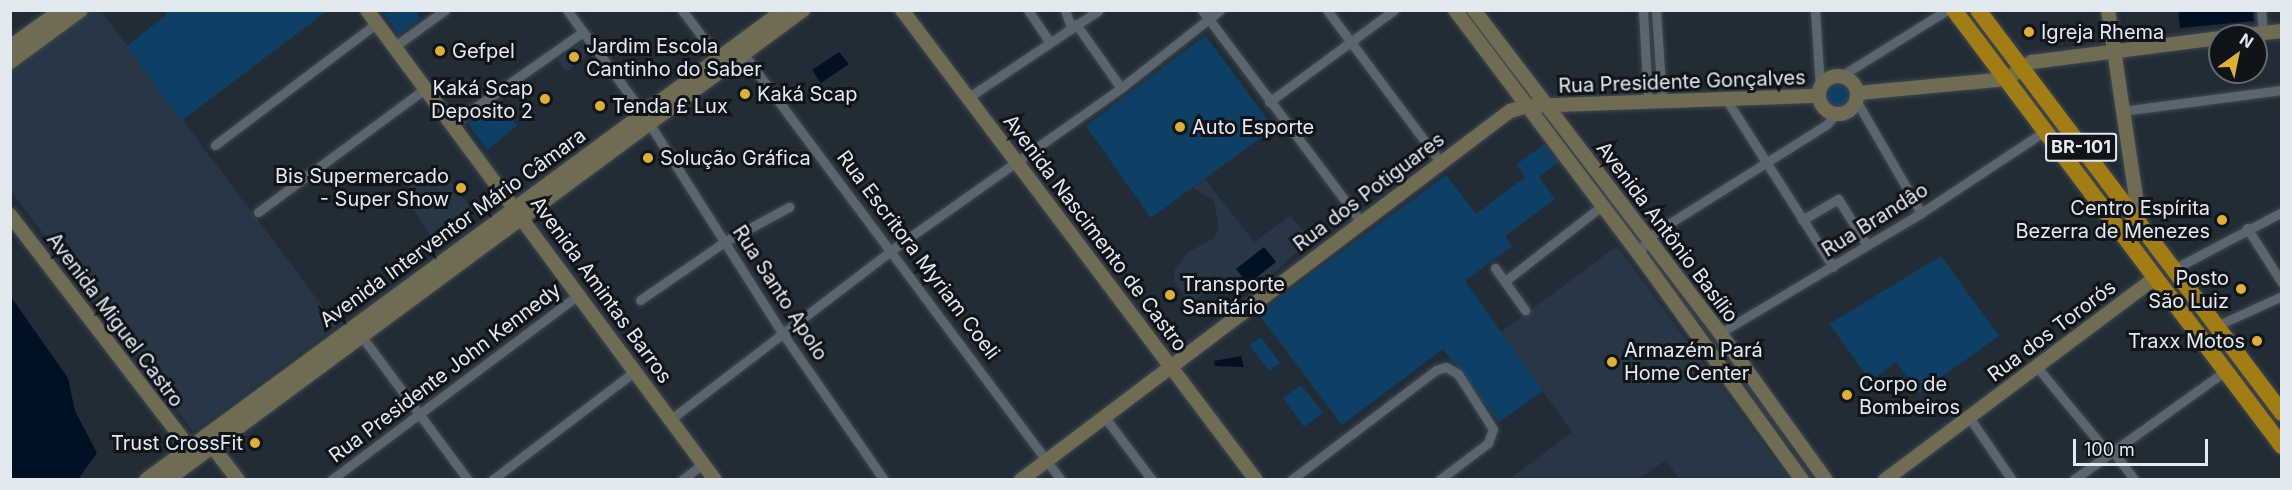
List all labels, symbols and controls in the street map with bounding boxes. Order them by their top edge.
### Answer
place label: Igreja Rhema [2041,20,2164,44]
north arrow [2208,24,2268,84]
marker: Igreja Rhema [2022,25,2036,39]
text: N [2236,29,2257,52]
place label: Jardim Escola Cantinho do Saber [586,34,762,81]
place label: Gefpel [452,39,515,63]
marker: Gefpel [433,44,447,58]
marker: Jardim Escola Cantinho do Saber [567,50,581,64]
street label: Rua Presidente Gonçalves [1558,66,1806,98]
place label: Kaká Scap Deposito 2 [431,76,533,123]
place label: Kaká Scap [757,82,857,106]
marker: Kaká Scap [738,87,752,101]
marker: Kaká Scap Deposito 2 [538,92,552,106]
place label: Tenda £ Lux [612,94,728,118]
marker: Tenda £ Lux [593,99,607,113]
street label: Avenida Nascimento de Castro [998,110,1192,356]
place label: Auto Esporte [1192,115,1314,139]
marker: Auto Esporte [1173,120,1187,134]
street label: Avenida Interventor Mário Câmara [315,124,591,332]
street label: Rua dos Potiguares [1289,127,1449,257]
road number: BR-101 [2045,132,2117,162]
street label: Avenida Antônio Basílio [1591,137,1743,327]
place label: Solução Gráfica [660,146,811,170]
street label: Rua Escritora Myriam Coeli [832,146,1004,364]
marker: Solução Gráfica [641,151,655,165]
place label: Bis Supermercado - Super Show [275,164,449,211]
street label: Rua Brandâo [1817,178,1933,262]
marker: Bis Supermercado - Super Show [454,181,468,195]
street label: Avenida Amintas Barros [525,192,677,388]
place label: Centro Espírita Bezerra de Menezes [2015,196,2210,243]
marker: Centro Espírita Bezerra de Menezes [2215,213,2229,227]
street label: Rua Santo Apolo [727,221,833,365]
street label: Avenida Miguel Castro [42,228,188,412]
place label: Posto São Luiz [2148,266,2229,313]
place label: Transporte Sanitário [1182,272,1285,319]
street label: Rua dos Tororós [1983,275,2121,387]
street label: Rua Presidente John Kennedy [324,278,566,468]
marker: Posto São Luiz [2234,282,2248,296]
marker: Transporte Sanitário [1163,288,1177,302]
place label: Traxx Motos [2128,329,2245,353]
marker: Traxx Motos [2250,334,2264,348]
place label: Armazém Pará Home Center [1624,338,1763,385]
marker: Armazém Pará Home Center [1605,355,1619,369]
place label: Corpo de Bombeiros [1859,372,1960,419]
marker: Corpo de Bombeiros [1840,388,1854,402]
scale bar [2076,427,2211,465]
place label: Trust CrossFit [111,431,243,455]
marker: Trust CrossFit [248,436,262,450]
text: 100 m [2084,439,2135,460]

